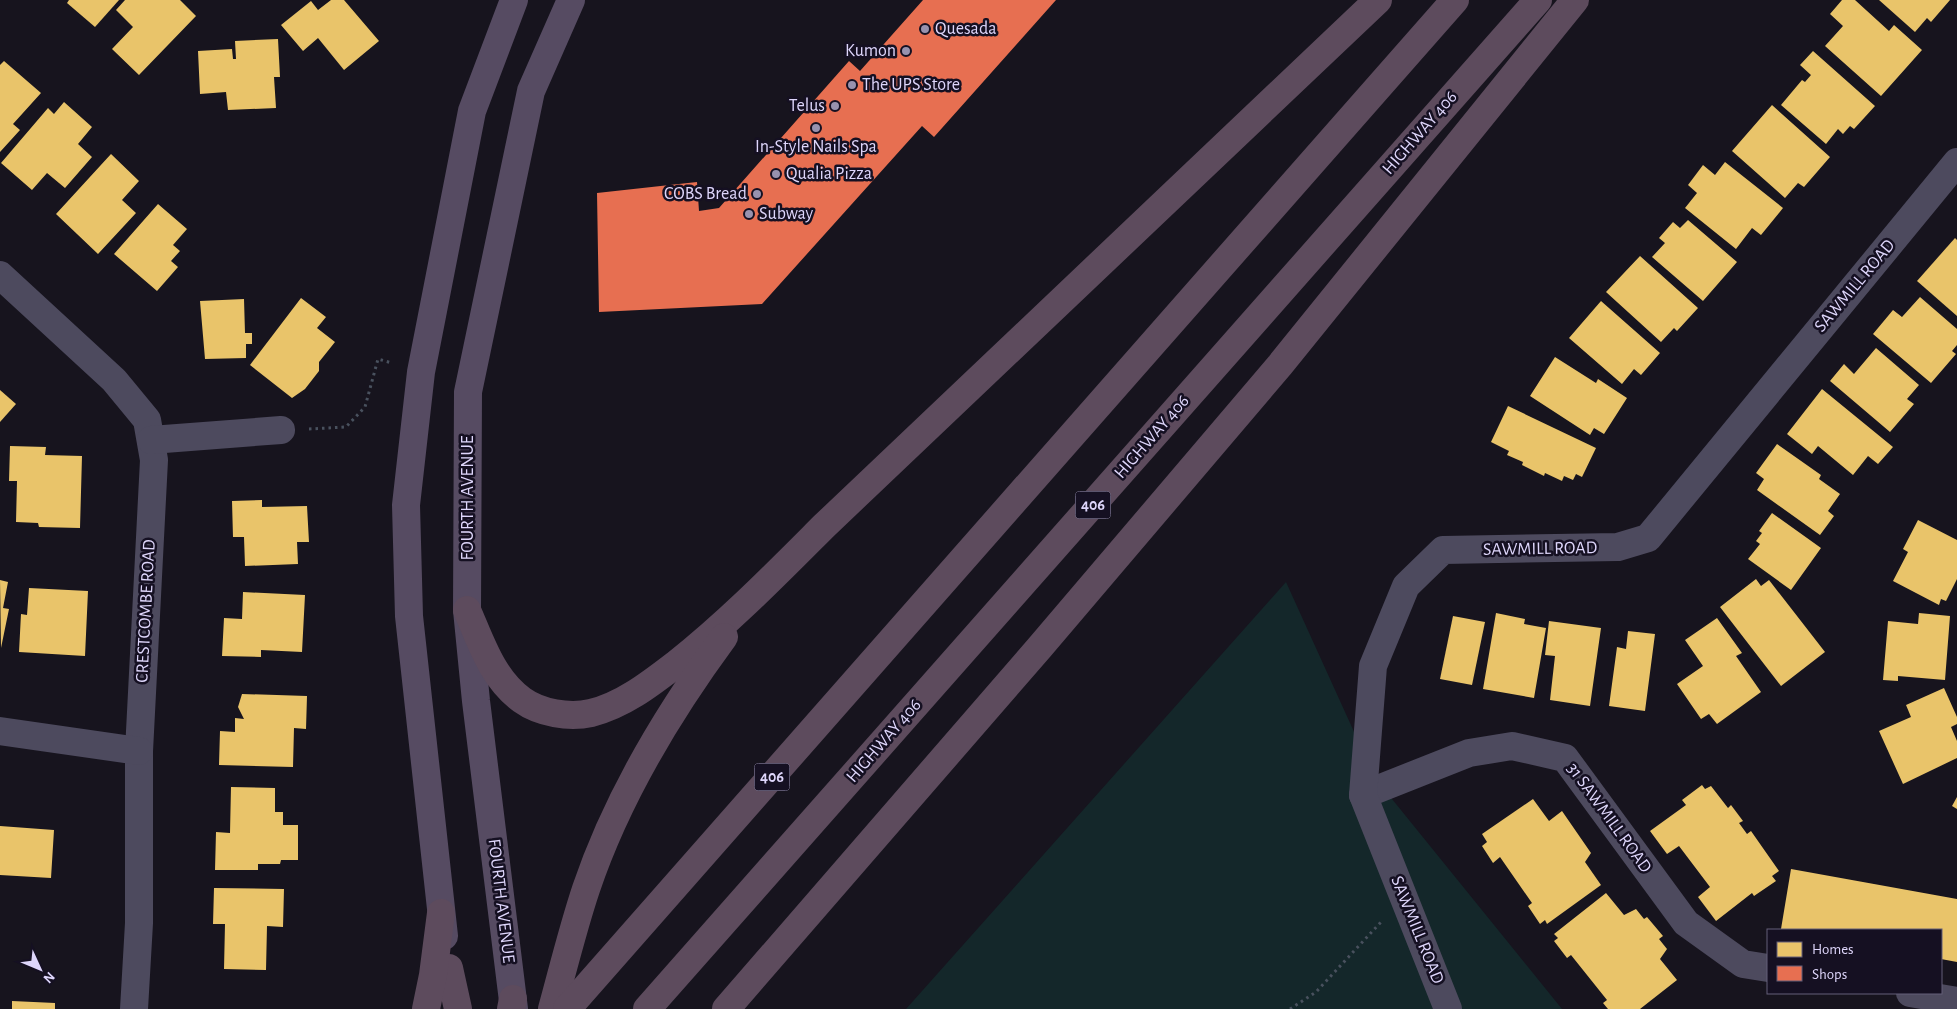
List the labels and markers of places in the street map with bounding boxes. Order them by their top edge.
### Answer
place label: Quesada [935,20,997,38]
marker: Quesada [919,23,931,35]
place label: Kumon [845,42,896,60]
marker: Kumon [900,45,912,57]
place label: The UPS Store [862,76,960,94]
marker: The UPS Store [846,79,858,91]
place label: Telus [789,97,825,115]
marker: Telus [829,100,841,112]
marker: In-Style Nails Spa [810,122,822,134]
place label: In-Style Nails Spa [755,138,877,156]
place label: Qualia Pizza [786,165,872,183]
marker: Qualia Pizza [770,168,782,180]
place label: COBS Bread [664,185,747,203]
marker: COBS Bread [751,188,763,200]
place label: Subway [759,205,814,223]
marker: Subway [743,208,755,220]

